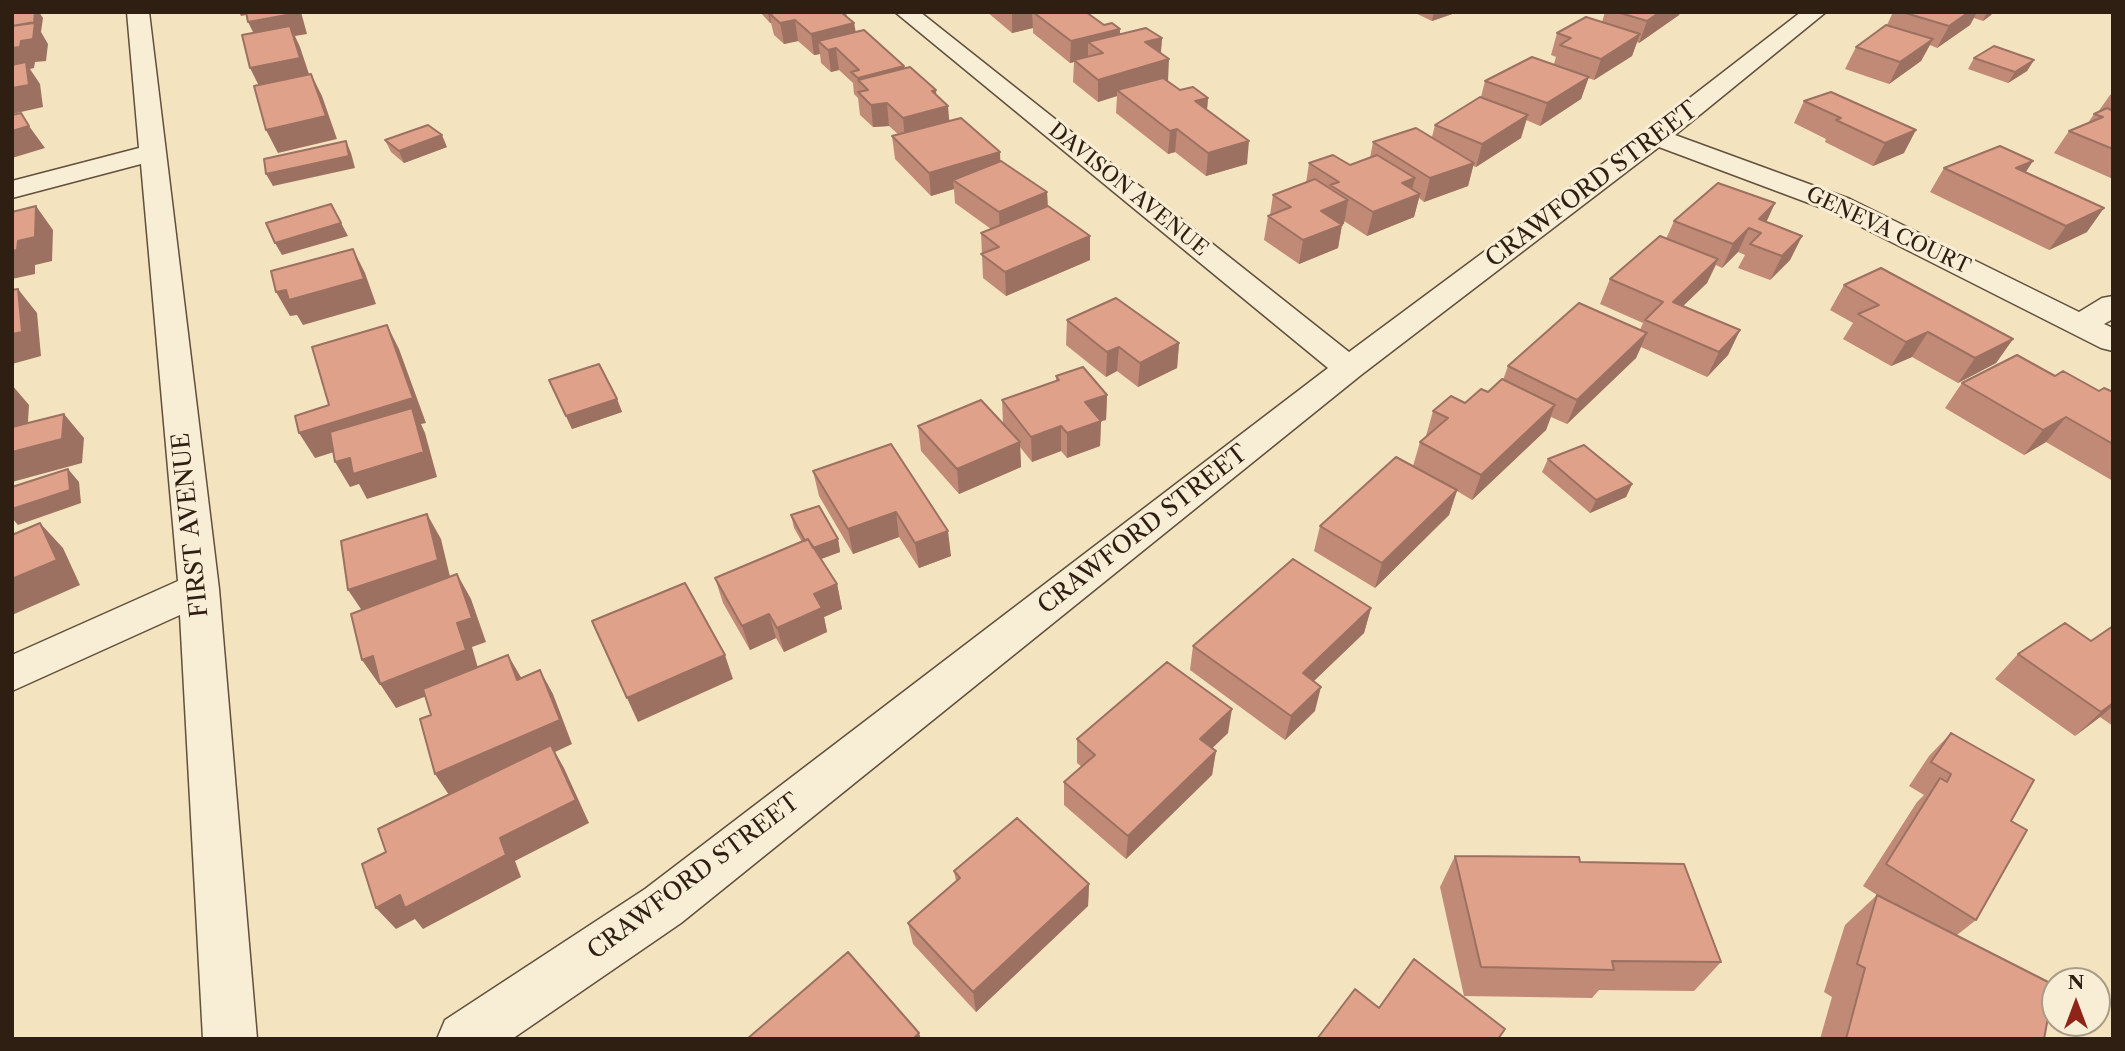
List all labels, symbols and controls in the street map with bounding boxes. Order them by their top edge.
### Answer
street label: CRAWFORD STREET [1480,96,1704,274]
street label: DAVISON AVENUE [1043,118,1213,262]
street label: GENEVA COURT [1802,182,1974,280]
street label: FIRST AVENUE [167,431,215,619]
street label: CRAWFORD STREET [1033,439,1253,621]
street label: CRAWFORD STREET [582,788,806,966]
north arrow [2041,967,2111,1037]
text: N [2068,971,2084,994]

